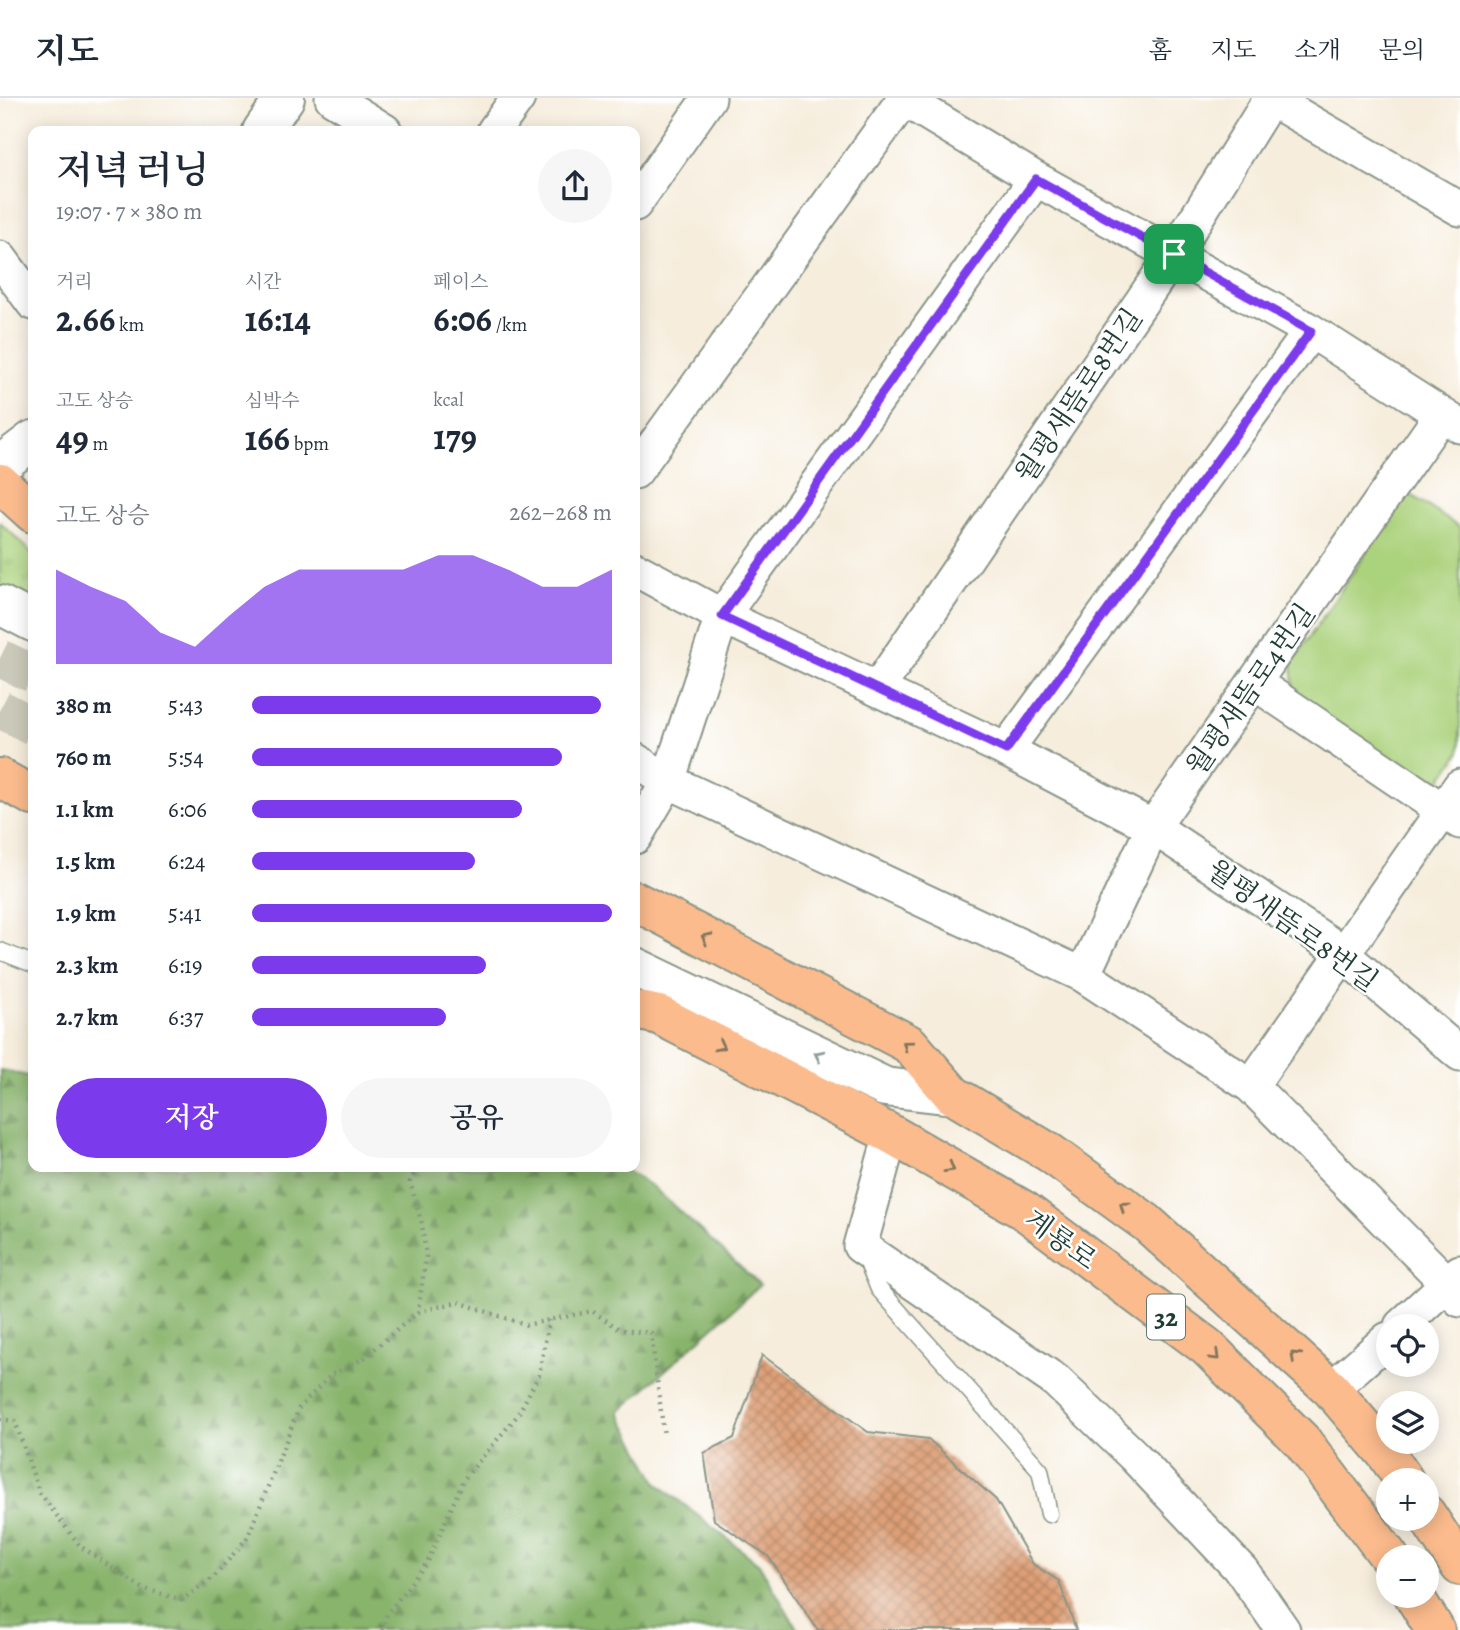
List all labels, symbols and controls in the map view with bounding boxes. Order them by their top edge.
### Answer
text: 지도 [35,28,99,73]
text: 홈 [1149,34,1172,66]
text: 지도 [1210,34,1256,66]
text: 소개 [1294,34,1341,66]
text: 문의 [1379,34,1425,66]
text: 저녁 러닝 [56,144,209,196]
button: share [538,149,612,223]
text: 19:07 · 7 × 380 m [56,196,202,227]
pin [1144,224,1204,284]
icon: arrive [1155,235,1193,273]
text: 거리 [56,269,93,295]
text: 시간 [245,269,281,295]
text: 페이스 [433,269,488,295]
text: 2.66 [56,295,115,343]
text: 16:14 [245,295,311,343]
text: 6:06 [433,295,492,343]
street label: 월평새뜸로8번길 [1006,301,1151,490]
text: km [115,312,144,338]
text: /km [492,312,527,338]
text: kcal [433,387,464,413]
text: 고도 상승 [56,388,133,414]
text: 심박수 [245,388,300,414]
text: 179 [433,413,477,461]
text: 49 [56,414,89,462]
text: 166 [245,414,290,462]
text: m [89,431,108,457]
text: bpm [290,431,329,457]
text: 262–268 m [509,497,612,528]
text: 고도 상승 [56,500,149,531]
street label: 월평새뜸로4번길 [1177,596,1324,783]
text: 380 m [56,690,112,721]
text: 5:43 [168,690,203,721]
text: 760 m [56,742,111,773]
text: 5:54 [168,742,204,773]
text: 1.1 km [56,794,114,825]
text: 6:06 [168,794,207,825]
text: 1.5 km [56,846,116,877]
text: 6:24 [168,846,205,877]
street label: 월평새뜸로8번길 [1199,851,1386,1001]
text: 1.9 km [56,898,116,929]
text: 5:41 [168,898,202,929]
one-way arrow [701,933,713,946]
text: 2.3 km [56,950,119,981]
text: 6:19 [168,950,202,981]
text: 2.7 km [56,1002,118,1033]
text: 6:37 [168,1002,203,1033]
one-way arrow [713,1038,725,1052]
one-way arrow [902,1041,914,1053]
one-way arrow [814,1049,826,1063]
button: 저장 [56,1078,327,1158]
button: 공유 [341,1078,612,1158]
one-way arrow [943,1160,956,1173]
street label: 계룡로 [1016,1201,1104,1279]
one-way arrow [1119,1202,1132,1214]
road number: 32 [1147,1294,1185,1340]
map controls [1376,1314,1439,1608]
button: locate [1376,1314,1439,1377]
one-way arrow [1207,1347,1220,1360]
one-way arrow [1290,1351,1303,1364]
button: layers [1376,1391,1439,1454]
button: + [1376,1468,1439,1531]
button: − [1376,1545,1439,1608]

